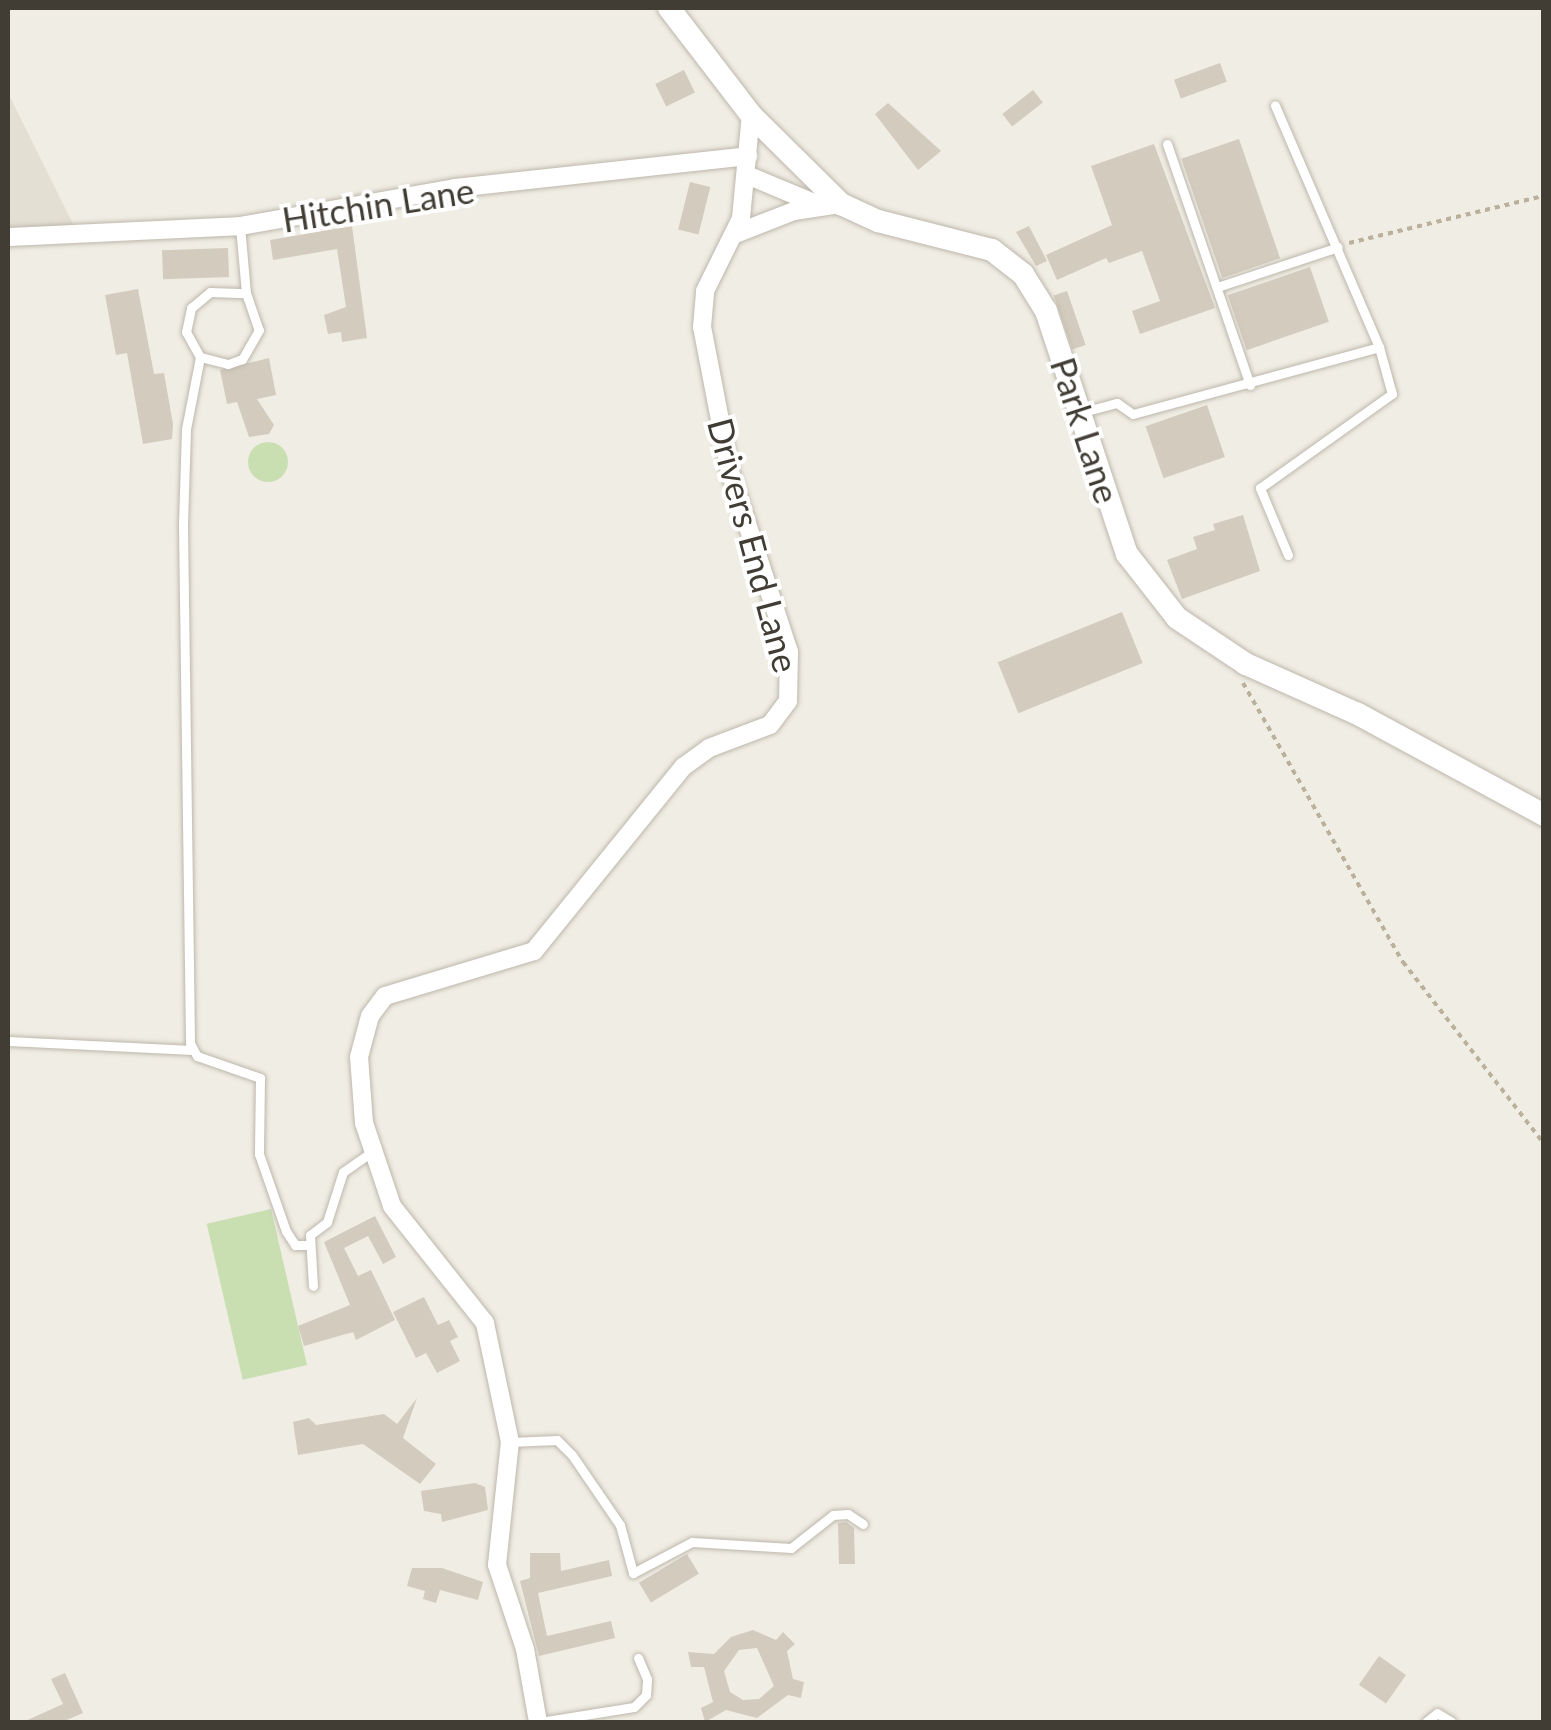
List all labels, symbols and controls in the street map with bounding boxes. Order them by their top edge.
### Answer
street label: Hitchin Lane [279,168,477,240]
street label: Park Lane [1043,352,1129,508]
street label: Drivers End Lane [700,413,808,677]

